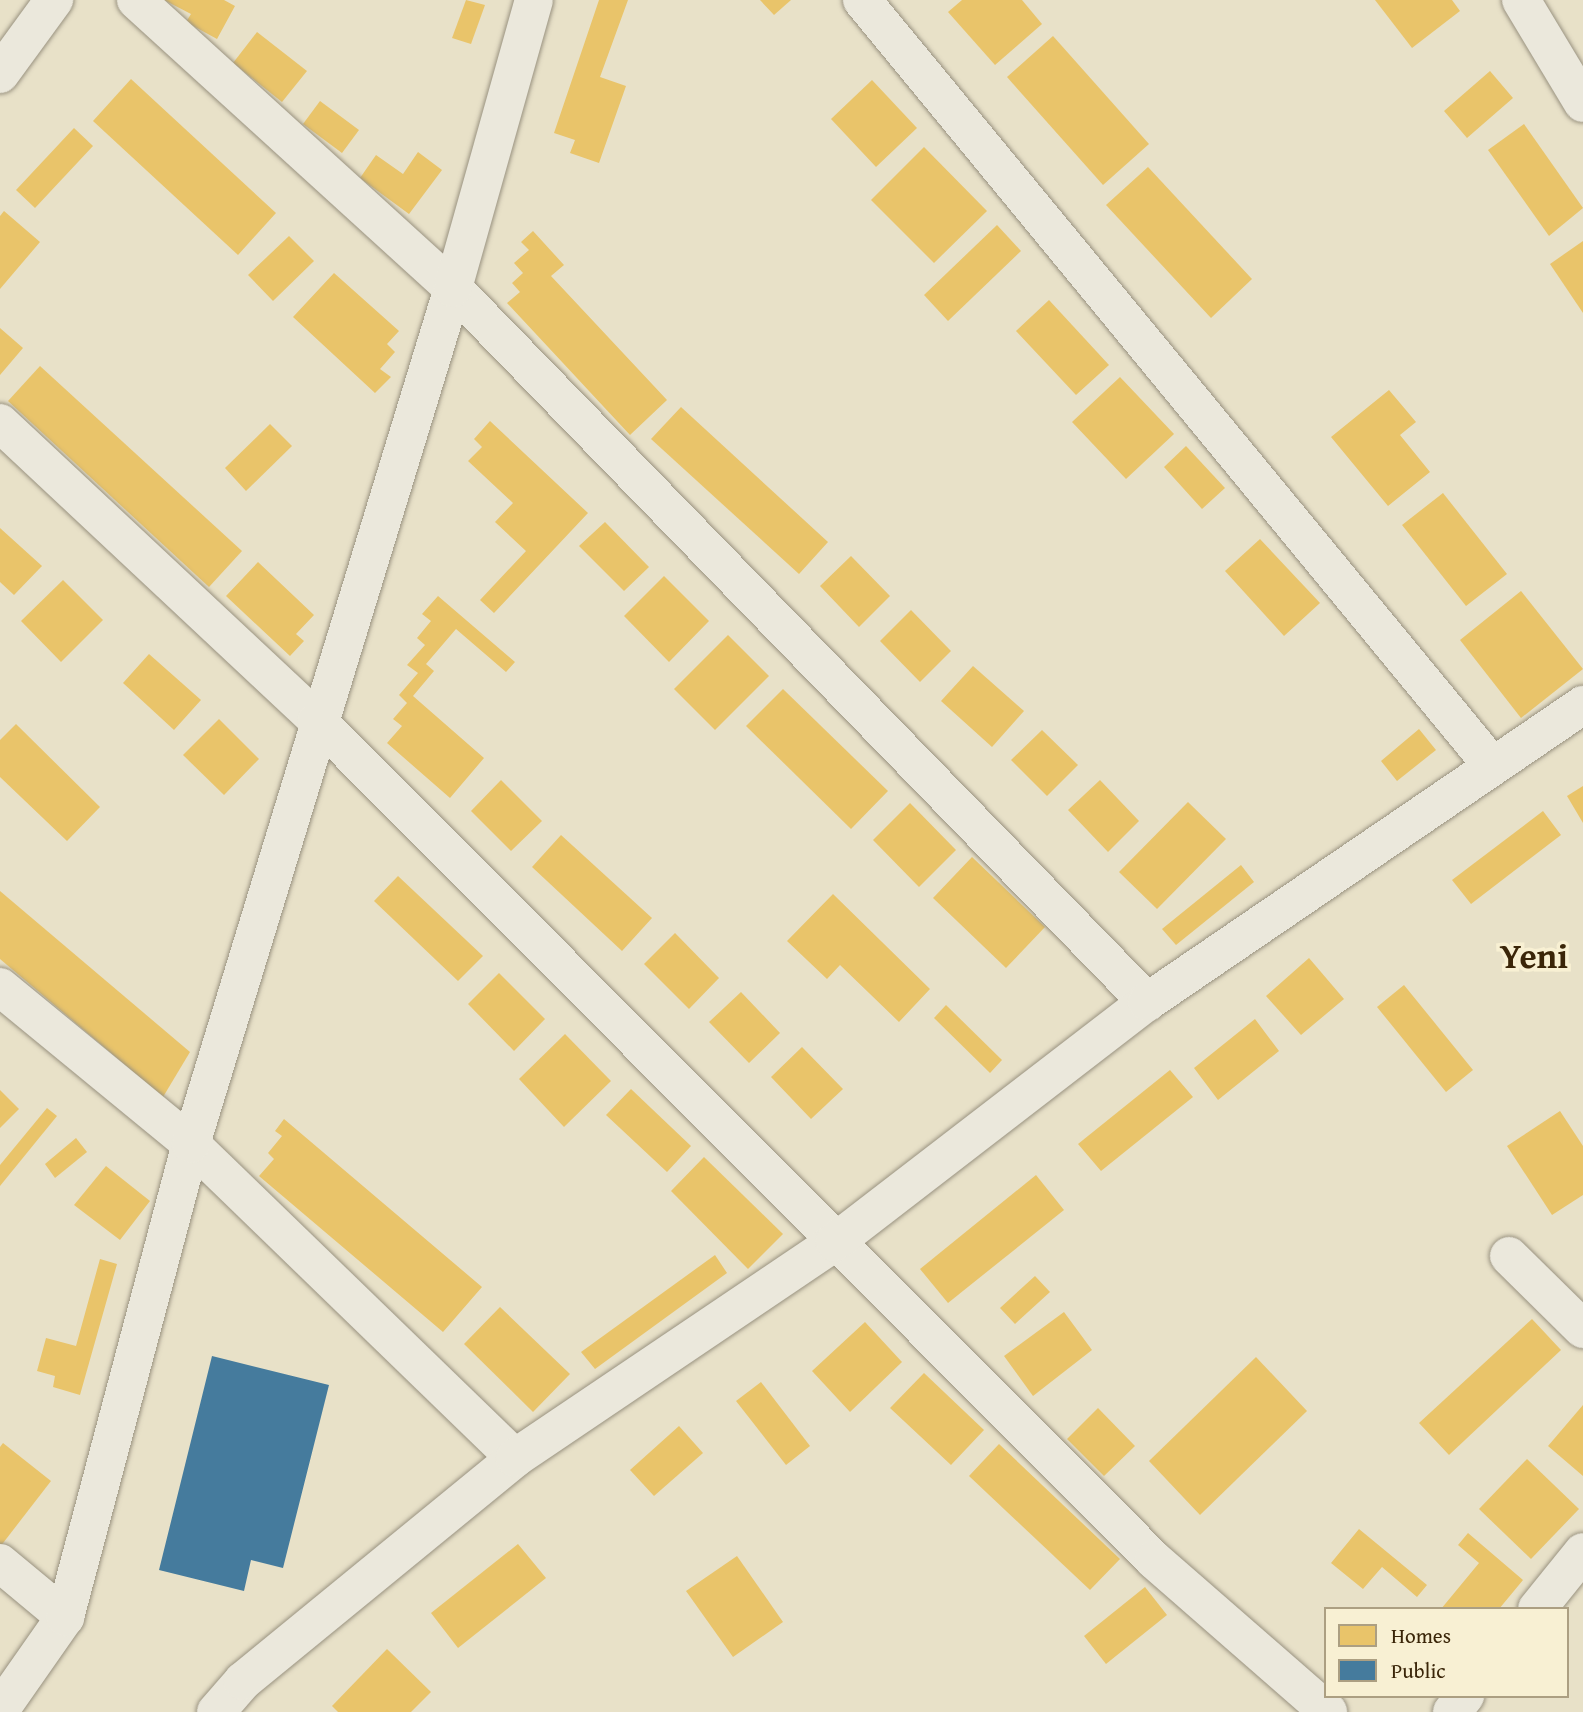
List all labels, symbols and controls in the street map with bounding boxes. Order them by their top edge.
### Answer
district label: Yeni [1500,935,1568,977]
legend [1324,1607,1569,1698]
text: Homes [1391,1620,1451,1651]
text: Public [1391,1655,1446,1686]

